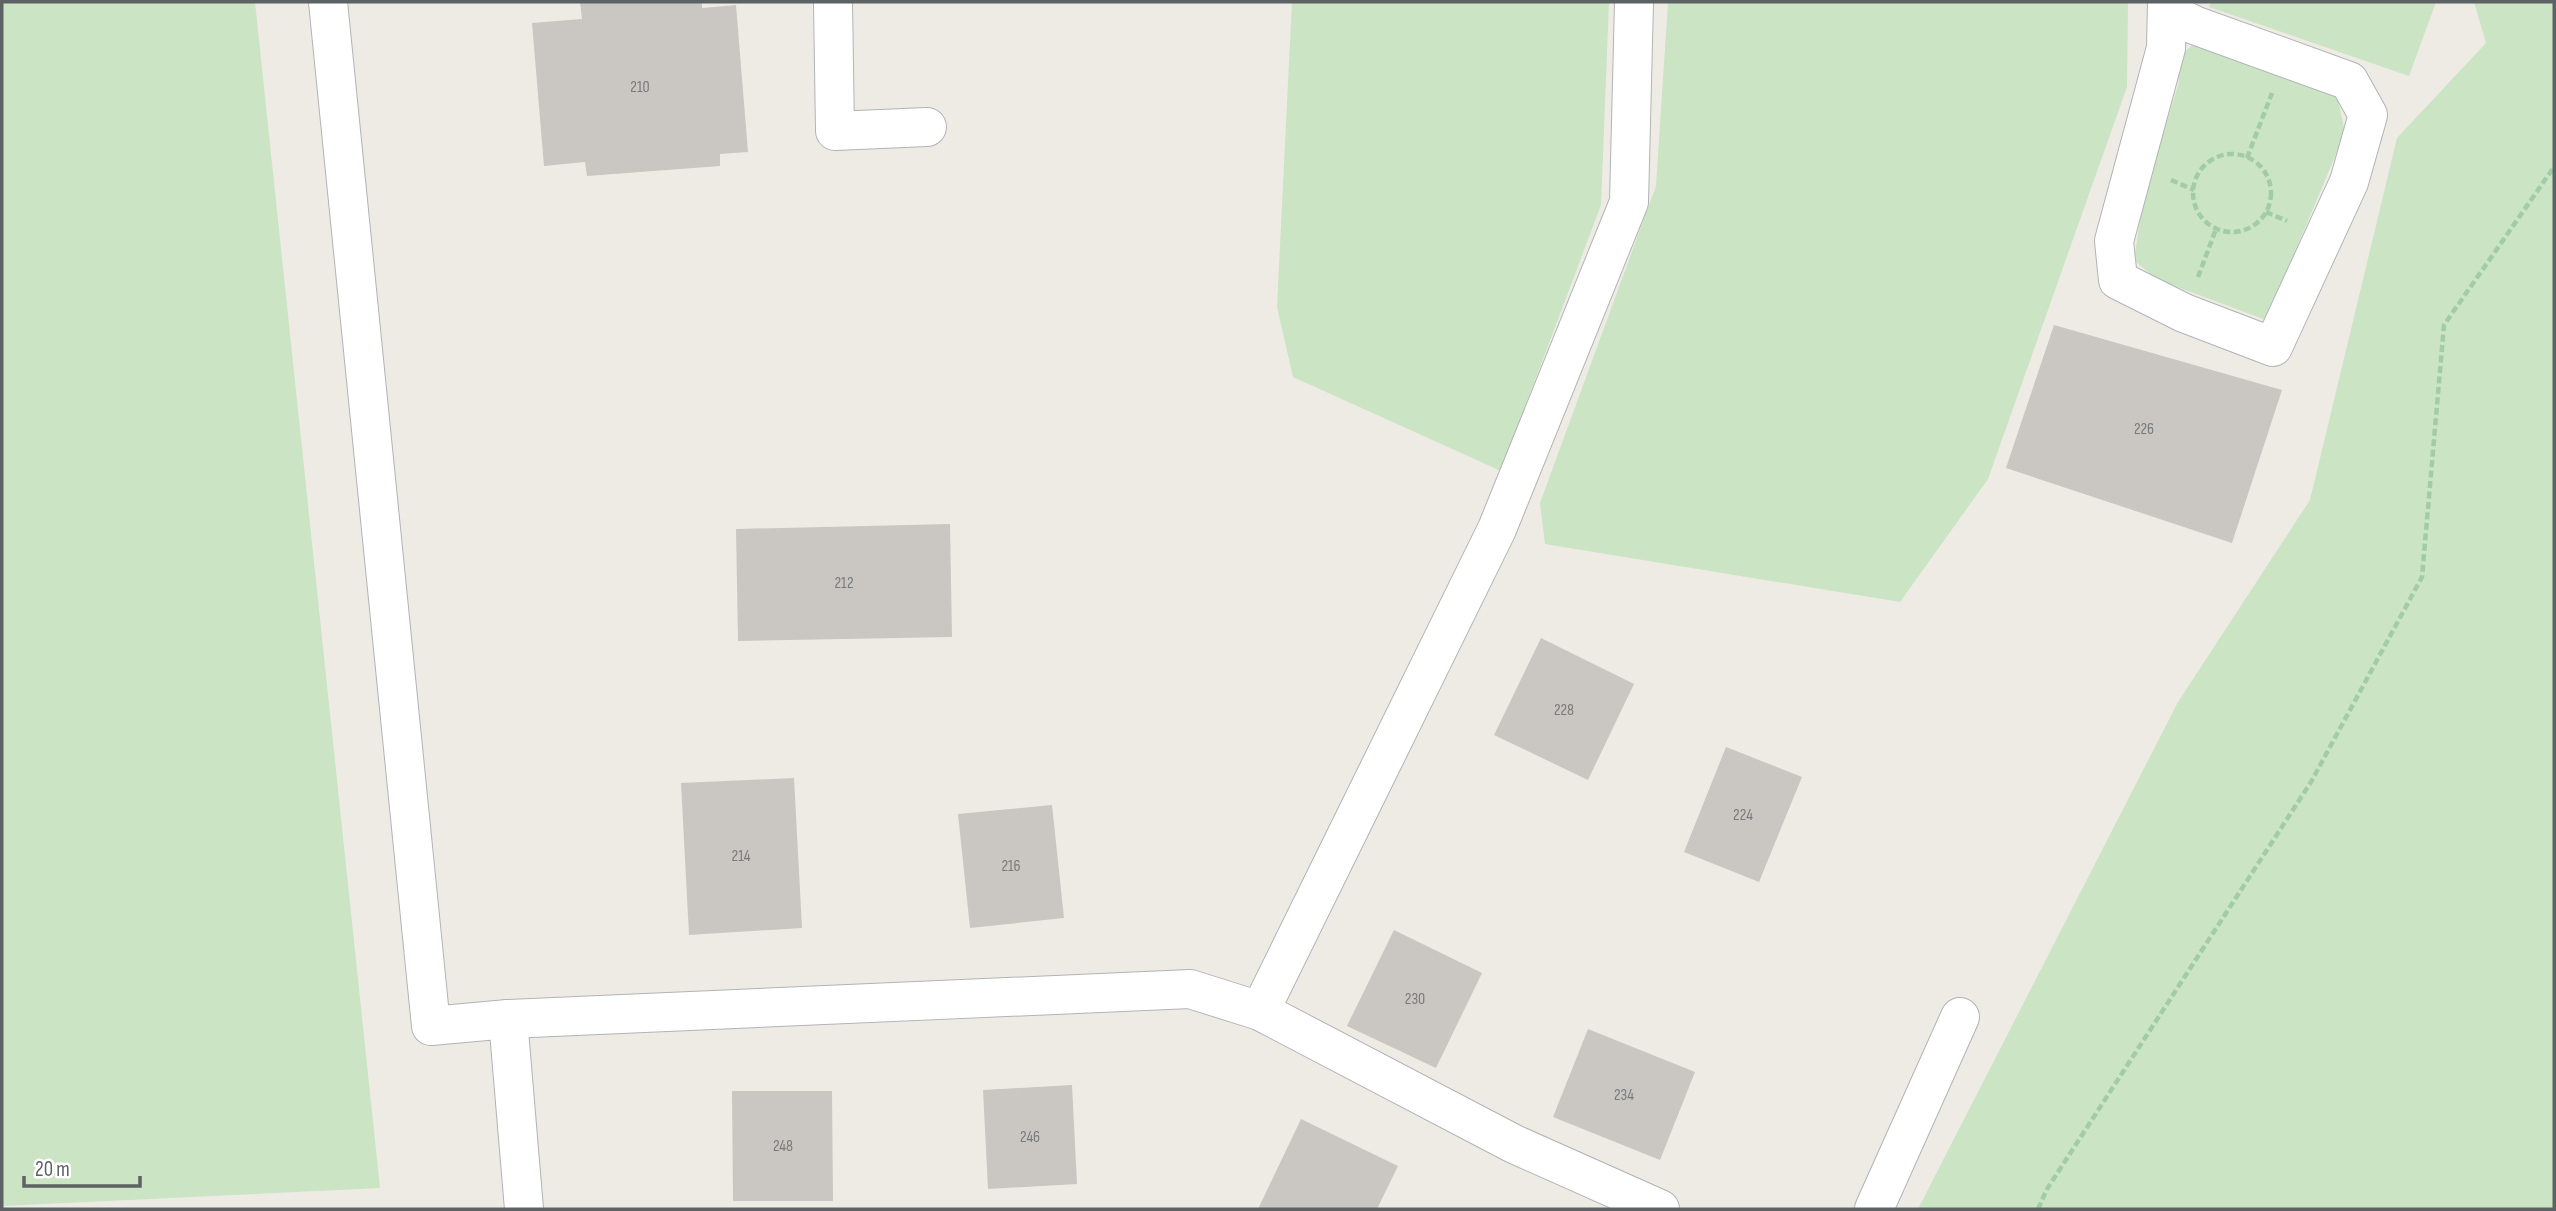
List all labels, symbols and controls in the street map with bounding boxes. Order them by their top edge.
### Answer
house number: 210 [630,78,650,97]
house number: 226 [2134,420,2154,439]
house number: 212 [834,574,854,593]
house number: 228 [1554,701,1574,720]
house number: 224 [1733,806,1753,825]
house number: 214 [732,847,751,866]
house number: 216 [1001,857,1021,876]
house number: 230 [1405,990,1425,1009]
house number: 234 [1614,1086,1634,1105]
house number: 246 [1020,1128,1040,1147]
house number: 248 [773,1137,793,1156]
scale bar [24,1144,140,1188]
text: 20 m [35,1157,70,1182]

